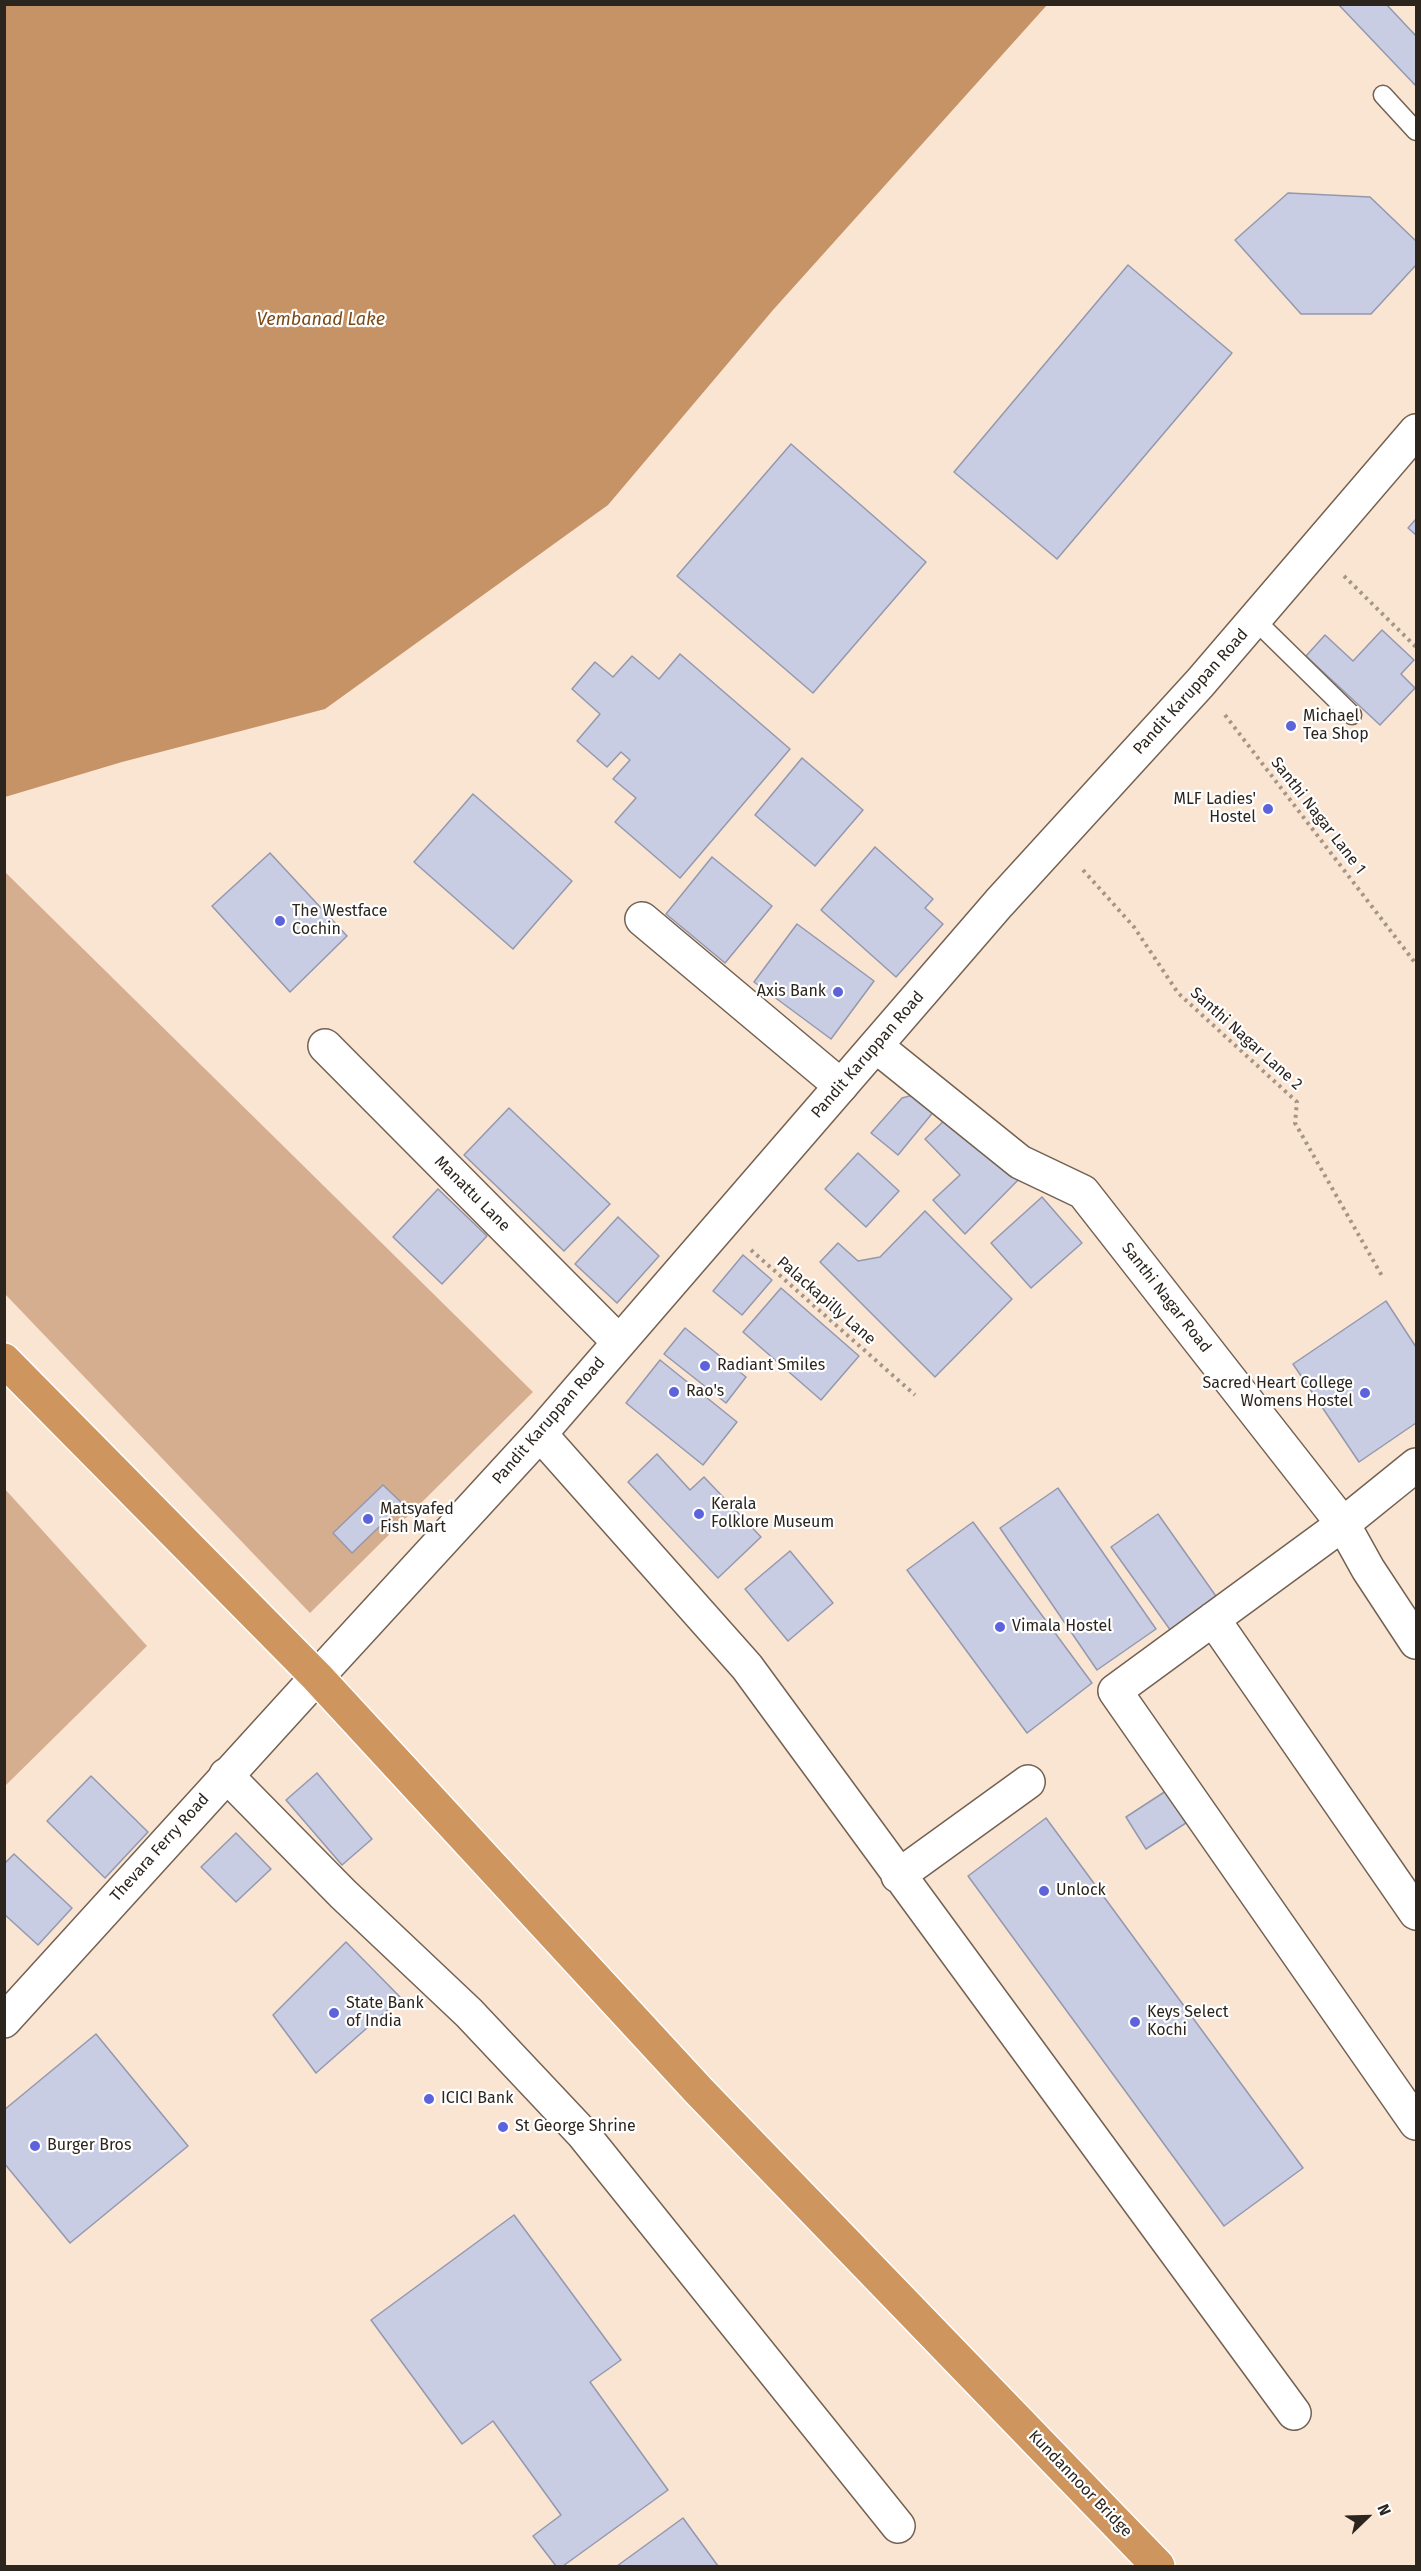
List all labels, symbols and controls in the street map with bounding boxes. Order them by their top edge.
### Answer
water label: Vembanad Lake [257,309,385,331]
street label: Pandit Karuppan Road [1130,625,1252,759]
place label: Michael Tea Shop [1303,707,1369,745]
marker: Michael Tea Shop [1284,719,1298,733]
street label: Santhi Nagar Lane 1 [1266,754,1370,878]
place label: MLF Ladies' Hostel [1173,790,1256,828]
marker: MLF Ladies' Hostel [1261,802,1275,816]
place label: The Westface Cochin [292,902,387,940]
marker: The Westface Cochin [273,914,287,928]
place label: Axis Bank [757,982,826,1002]
street label: Santhi Nagar Lane 2 [1186,984,1306,1094]
marker: Axis Bank [831,985,845,999]
street label: Pandit Karuppan Road [808,988,928,1122]
street label: Manattu Lane [430,1152,514,1236]
street label: Santhi Nagar Road [1117,1239,1215,1357]
street label: Palackapilly Lane [773,1253,879,1349]
street label: Pandit Karuppan Road [489,1354,609,1488]
place label: Radiant Smiles [717,1356,825,1376]
marker: Radiant Smiles [698,1359,712,1373]
place label: Sacred Heart College Womens Hostel [1203,1374,1353,1412]
place label: Rao's [686,1382,724,1402]
marker: Rao's [667,1385,681,1399]
marker: Sacred Heart College Womens Hostel [1358,1386,1372,1400]
place label: Kerala Folklore Museum [711,1495,834,1533]
place label: Matsyafed Fish Mart [380,1500,454,1538]
marker: Kerala Folklore Museum [692,1507,706,1521]
marker: Matsyafed Fish Mart [361,1512,375,1526]
place label: Vimala Hostel [1012,1617,1112,1637]
marker: Vimala Hostel [993,1620,1007,1634]
street label: Thevara Ferry Road [107,1790,213,1906]
place label: Unlock [1056,1881,1106,1901]
marker: Unlock [1037,1884,1051,1898]
place label: State Bank of India [346,1994,424,2032]
place label: Keys Select Kochi [1147,2003,1229,2041]
marker: State Bank of India [327,2006,341,2020]
marker: Keys Select Kochi [1128,2015,1142,2029]
place label: ICICI Bank [441,2089,513,2109]
marker: ICICI Bank [422,2092,436,2106]
place label: St George Shrine [515,2117,636,2137]
marker: St George Shrine [496,2120,510,2134]
place label: Burger Bros [47,2136,131,2156]
marker: Burger Bros [28,2139,42,2153]
street label: Kundannoor Bridge [1024,2427,1136,2541]
north arrow [1337,2487,1397,2547]
text: N [1373,2501,1395,2518]

